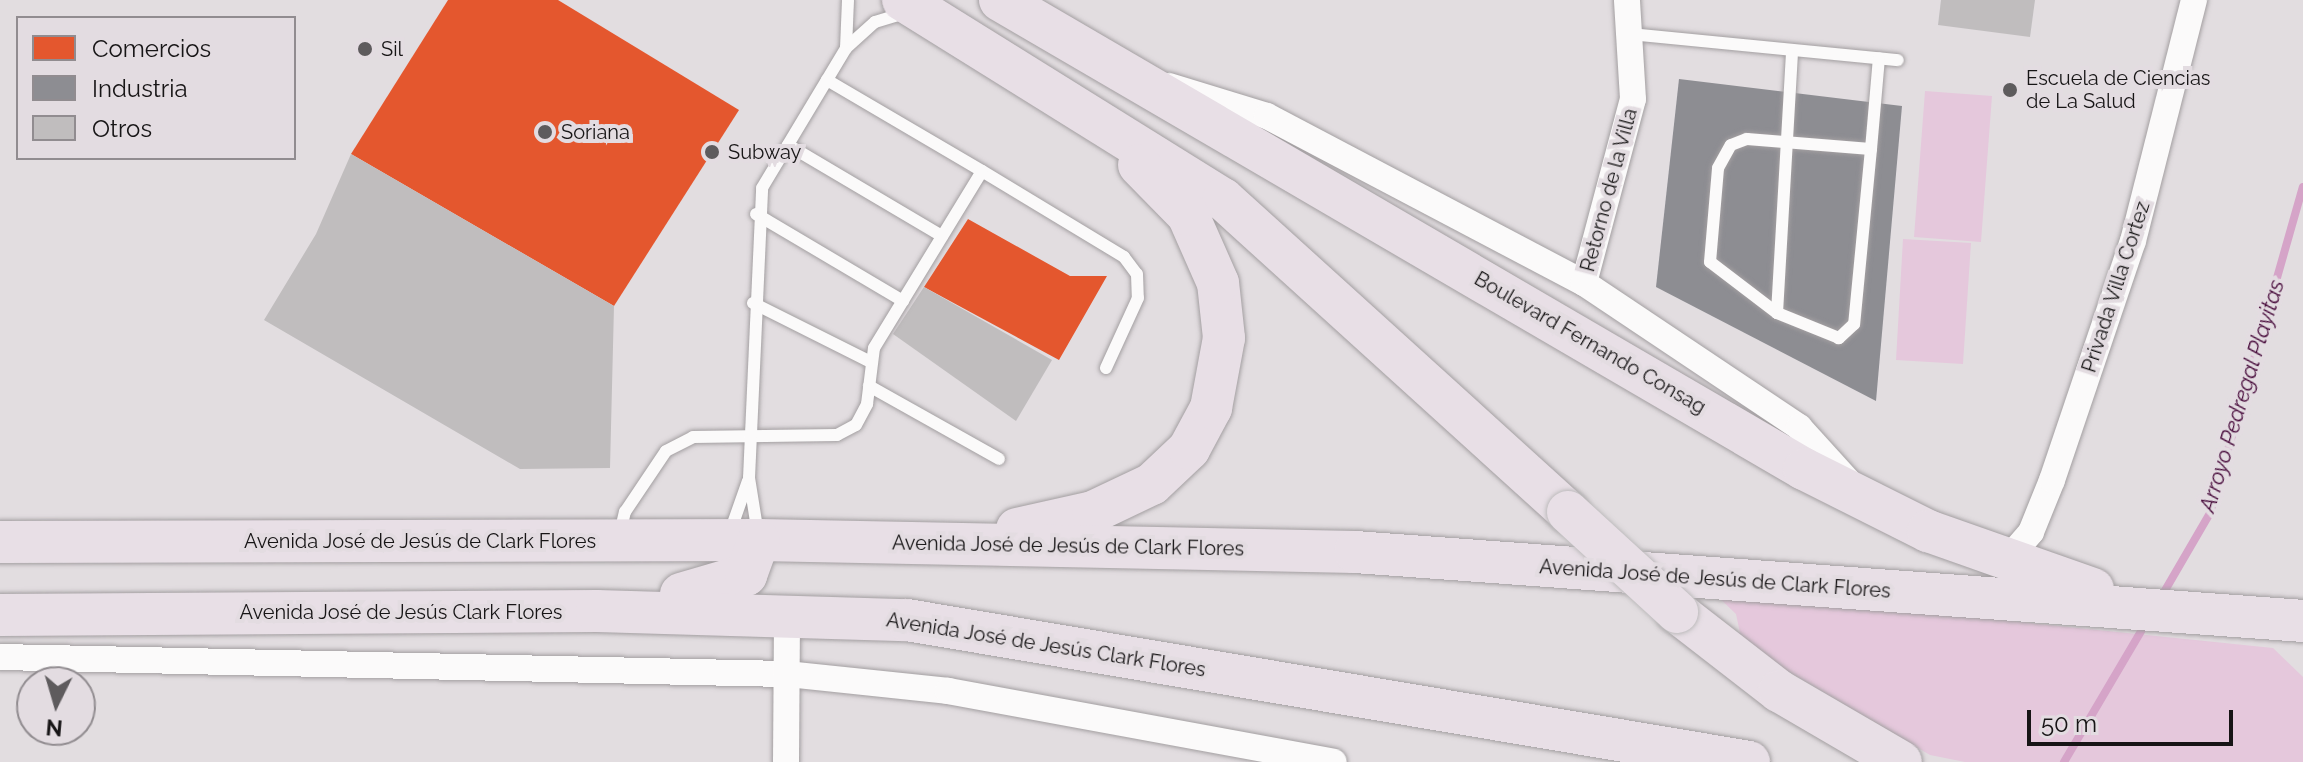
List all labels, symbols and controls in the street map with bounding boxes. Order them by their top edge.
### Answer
legend [16,16,296,160]
text: Comercios [92,34,211,63]
place label: Sil [381,37,403,61]
marker: Sil [356,40,374,58]
place label: Escuela de Ciencias de La Salud [2026,66,2211,113]
text: Industria [92,74,188,103]
marker: Escuela de Ciencias de La Salud [2001,81,2019,99]
street label: Retorno de la Villa [1576,105,1642,275]
text: Otros [92,114,152,143]
place label: Soriana [561,120,630,144]
marker: Soriana [536,123,554,141]
place label: Subway [728,140,801,164]
marker: Subway [703,143,721,161]
street label: Privada Villa Cortez [2077,198,2155,376]
street label: Boulevard Fernando Consag [1470,267,1710,419]
water label: Arroyo Pedregal Playitas [2194,276,2290,516]
street label: Avenida José de Jesús de Clark Flores [243,529,597,553]
street label: Avenida José de Jesús de Clark Flores [891,531,1245,561]
street label: Avenida José de Jesús de Clark Flores [1538,555,1892,603]
street label: Avenida José de Jesús Clark Flores [239,600,563,624]
street label: Avenida José de Jesús Clark Flores [884,608,1208,682]
north arrow [16,666,96,746]
scale bar [2031,694,2237,744]
text: 50 m [2041,709,2097,738]
text: N [45,714,64,742]

